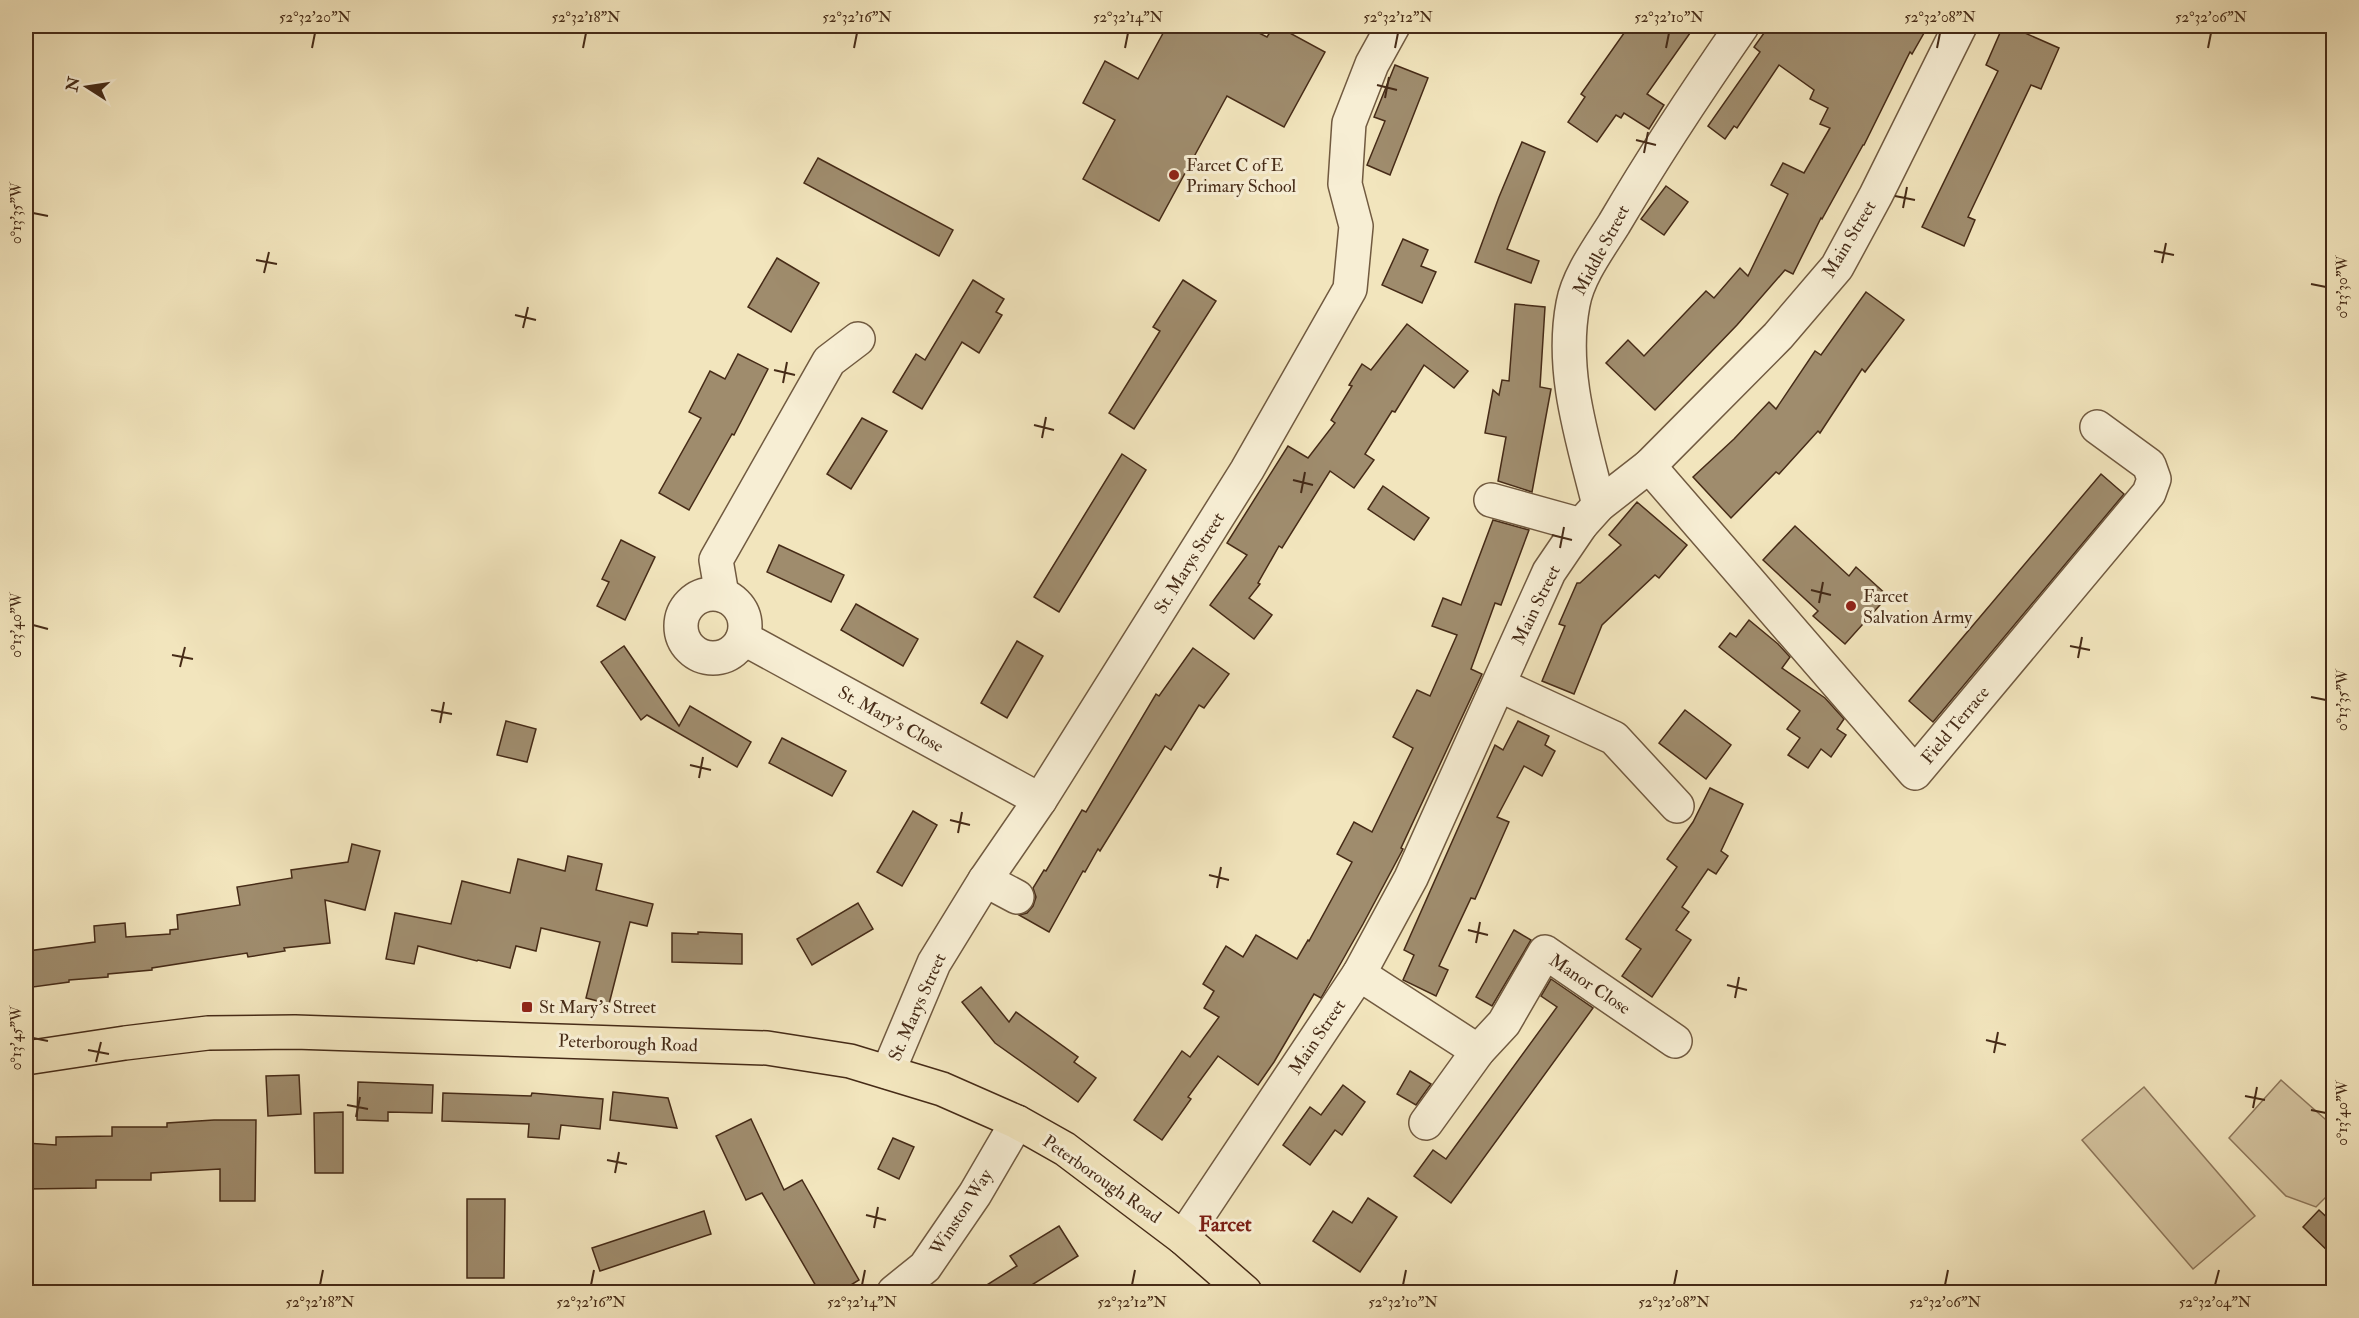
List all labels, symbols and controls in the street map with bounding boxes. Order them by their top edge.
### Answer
text: 52°32'20"N [279,8,352,27]
text: 52°32'18"N [551,8,621,27]
text: 52°32'16"N [822,8,892,27]
text: 52°32'14"N [1093,8,1164,27]
text: 52°32'12"N [1363,8,1433,27]
text: 52°32'10"N [1634,8,1704,27]
text: 52°32'08"N [1904,8,1976,27]
text: 52°32'06"N [2175,8,2247,27]
north arrow [57,57,117,117]
text: N [62,74,85,94]
place label: Farcet C of E Primary School [1186,154,1297,198]
marker: Farcet C of E Primary School [1167,168,1181,182]
text: 0°13'35"W [7,181,26,244]
street label: Main Street [1817,196,1882,282]
street label: Middle Street [1568,201,1635,299]
text: 0°13'30"W [2333,255,2352,319]
street label: St. Marys Street [1149,508,1230,618]
street label: Main Street [1507,561,1566,649]
place label: Farcet Salvation Army [1863,585,1973,629]
text: 0°13'40"W [7,591,26,658]
marker: Farcet Salvation Army [1844,599,1858,613]
text: 0°13'35"W [2333,668,2352,731]
street label: St. Mary's Close [834,681,948,758]
street label: Field Terrace [1916,681,1995,769]
street label: St. Marys Street [883,949,952,1065]
street label: Manor Close [1545,949,1635,1020]
street label: Main Street [1284,995,1351,1079]
place label: St Mary's Street [539,996,656,1019]
marker: St Mary's Street [520,1000,534,1014]
text: 0°13'45"W [7,1005,26,1070]
street label: Peterborough Road [558,1030,698,1057]
text: 0°13'40"W [2333,1079,2352,1146]
street label: Peterborough Road [1038,1130,1166,1229]
street label: Winston Way [925,1164,998,1260]
district label: Farcet [1198,1211,1252,1238]
text: 52°32'18"N [285,1293,355,1312]
text: 52°32'16"N [556,1293,626,1312]
text: 52°32'14"N [827,1293,898,1312]
text: 52°32'12"N [1097,1293,1167,1312]
text: 52°32'10"N [1368,1293,1438,1312]
text: 52°32'08"N [1638,1293,1710,1312]
text: 52°32'06"N [1909,1293,1981,1312]
text: 52°32'04"N [2179,1293,2252,1312]

